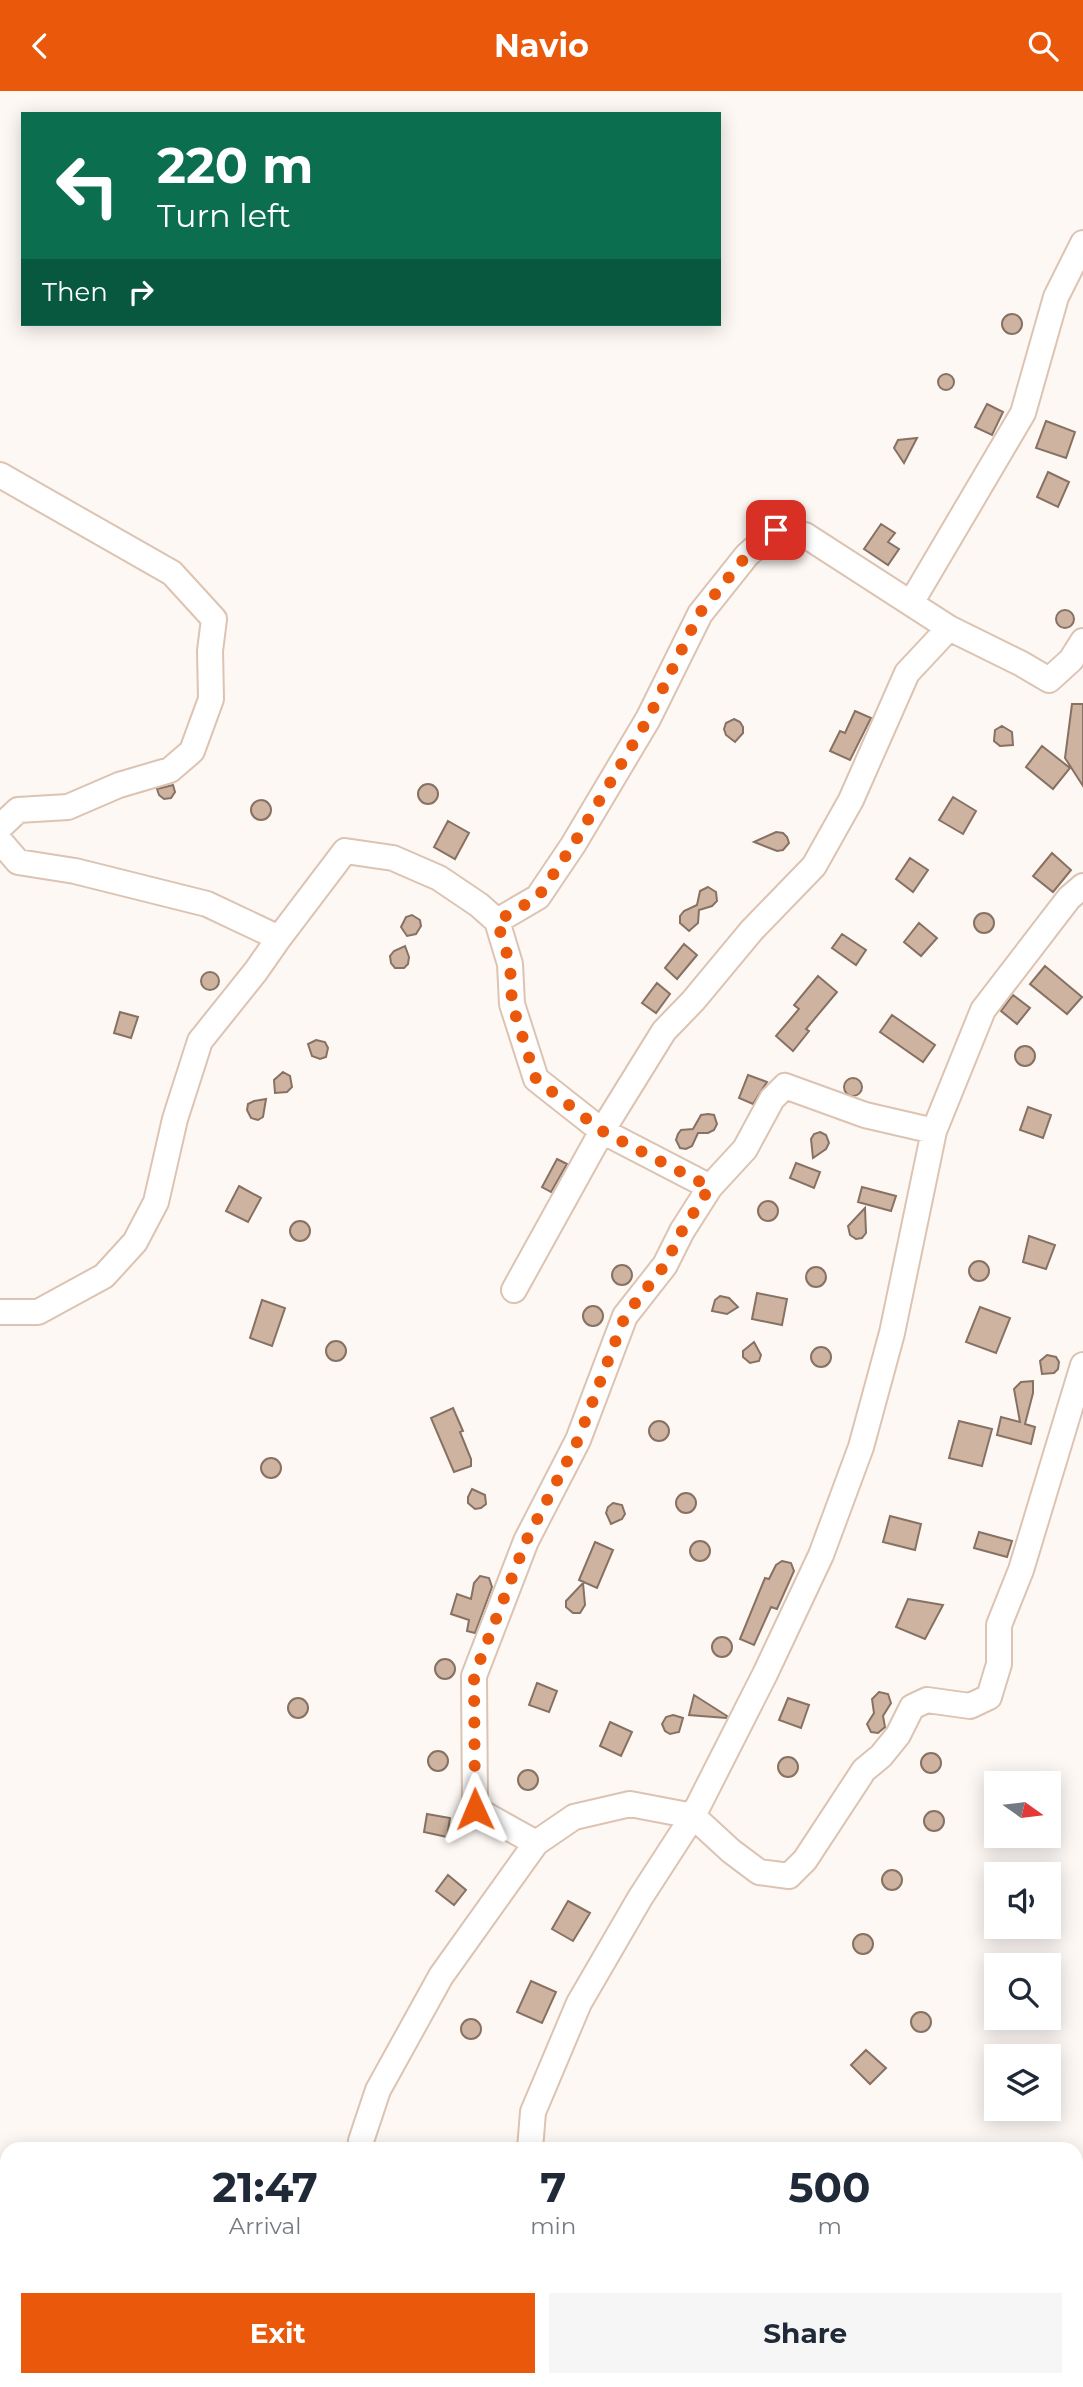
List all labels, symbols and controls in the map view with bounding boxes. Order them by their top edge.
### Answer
text: Navio [494,26,589,65]
icon: back [21,27,59,65]
icon: search [1024,27,1062,65]
text: 220 m [157,136,313,195]
icon: left [42,140,133,231]
text: Turn left [157,196,291,235]
icon: right [122,273,160,311]
text: Then [42,276,108,308]
pin [746,500,806,560]
icon: arrive [757,511,795,549]
north arrow [984,1771,1060,1848]
map controls [984,1771,1061,2121]
position arrow [438,1772,512,1846]
button: sound [984,1862,1061,1939]
button: search [984,1953,1061,2030]
button: layers [984,2044,1061,2121]
text: 21:47 [212,2161,318,2213]
text: 7 [540,2161,566,2213]
text: 500 [789,2161,871,2213]
text: Arrival [229,2212,301,2240]
text: min [530,2212,576,2240]
text: m [817,2212,842,2240]
button: Exit [21,2293,535,2373]
button: Share [549,2293,1062,2373]

